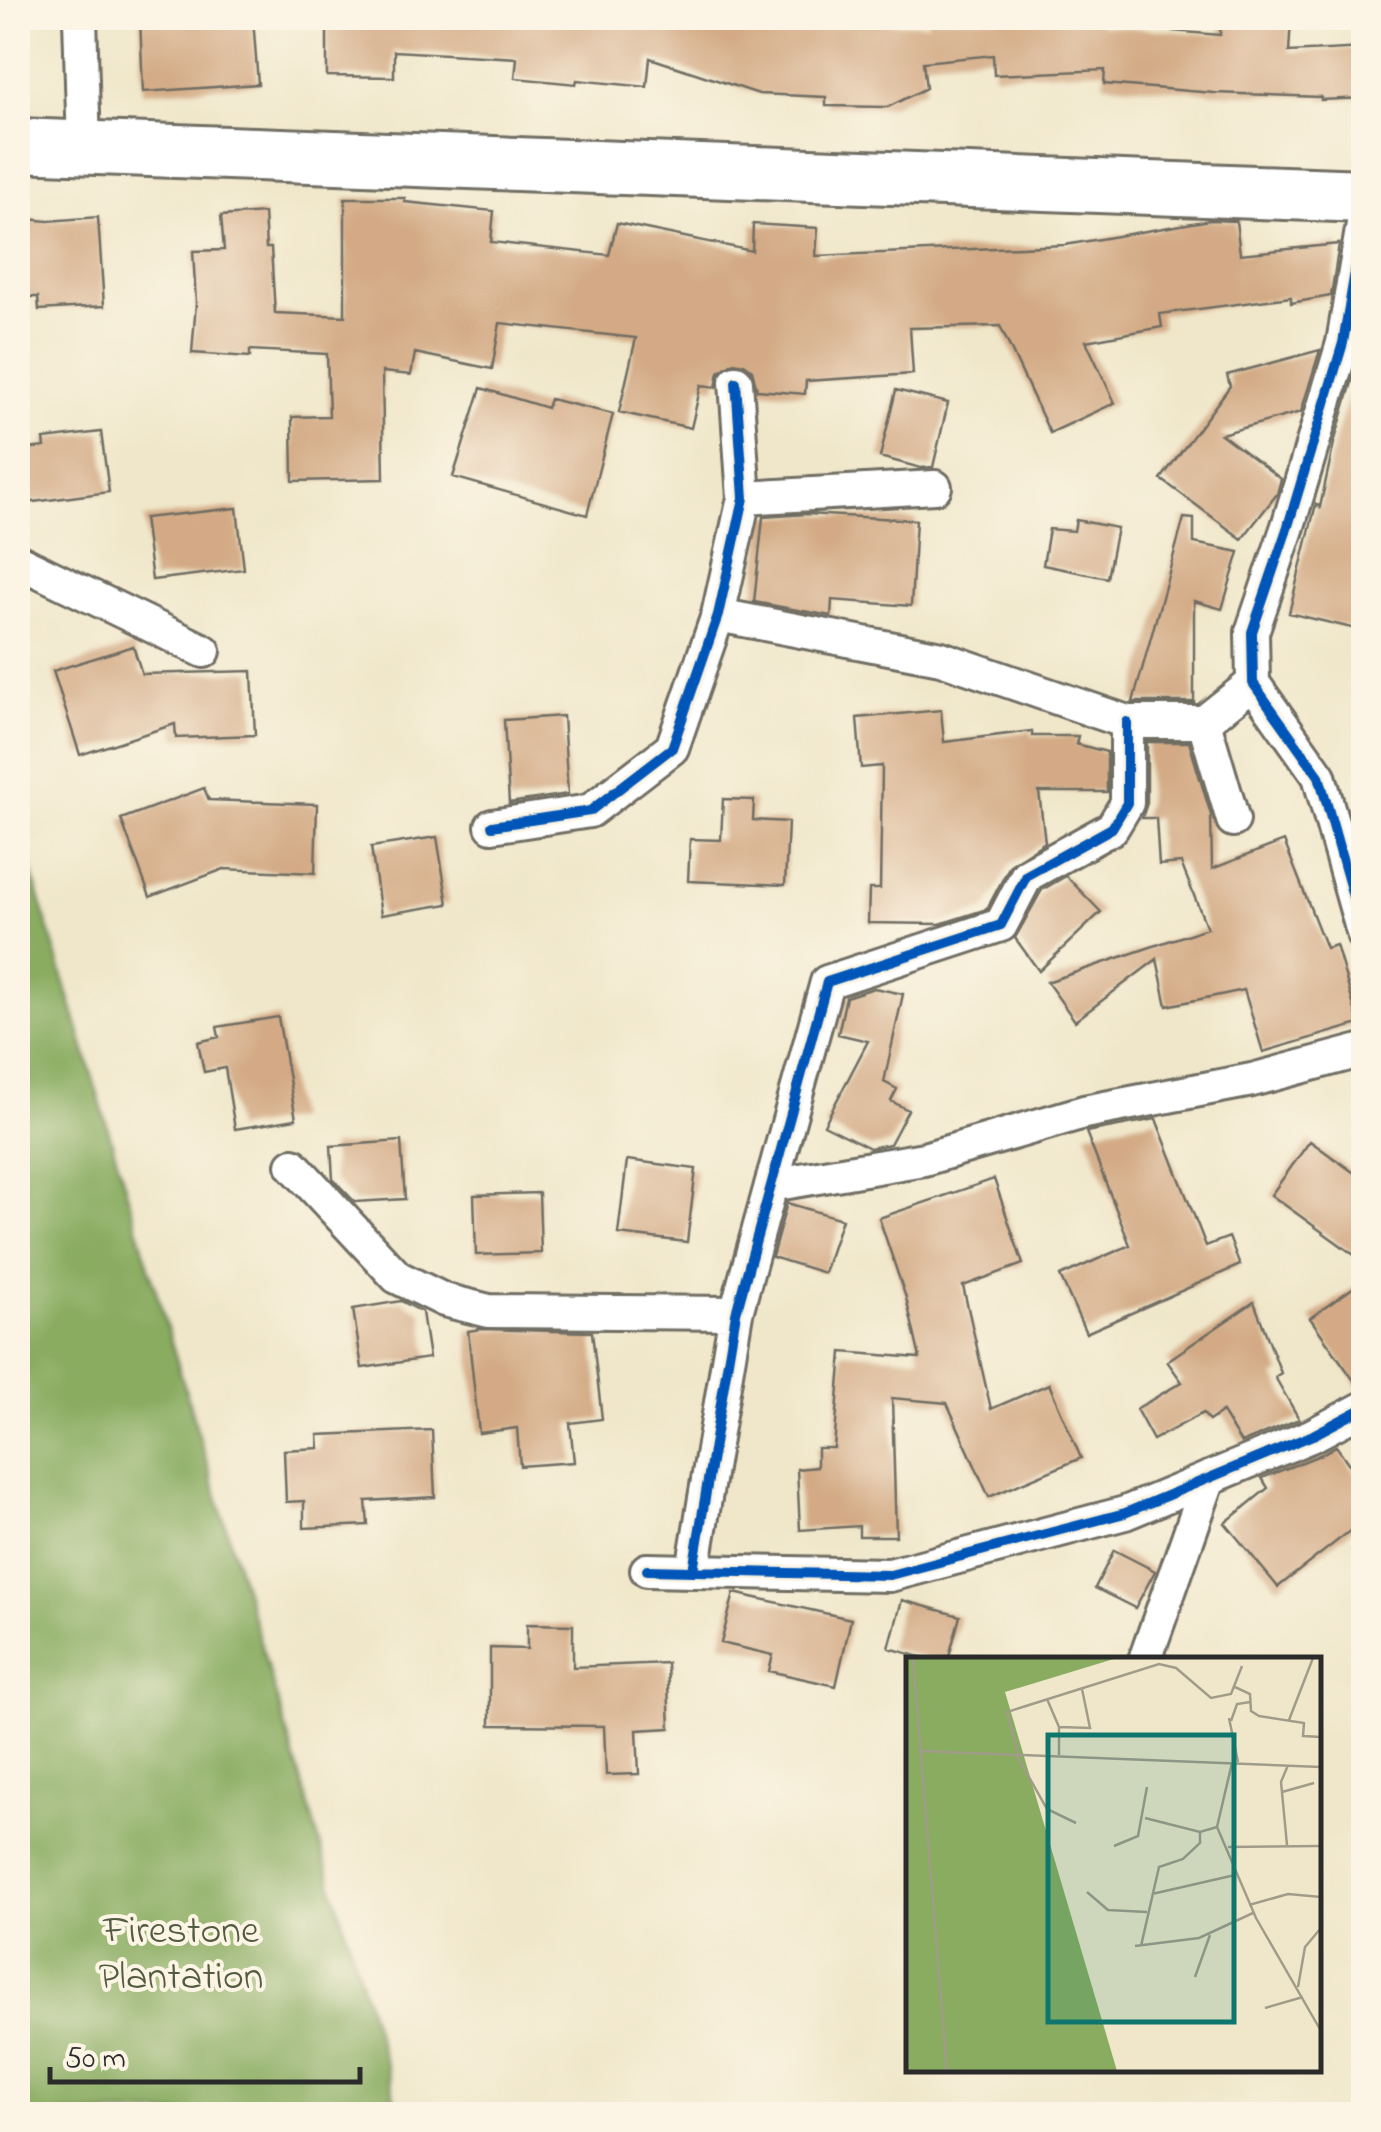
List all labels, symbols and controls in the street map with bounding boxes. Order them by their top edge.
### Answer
inset map [906,1657,1321,2072]
park label: Firestone Plantation [99,1903,264,2008]
scale bar [50,2022,360,2084]
text: 50 m [65,2038,126,2082]

